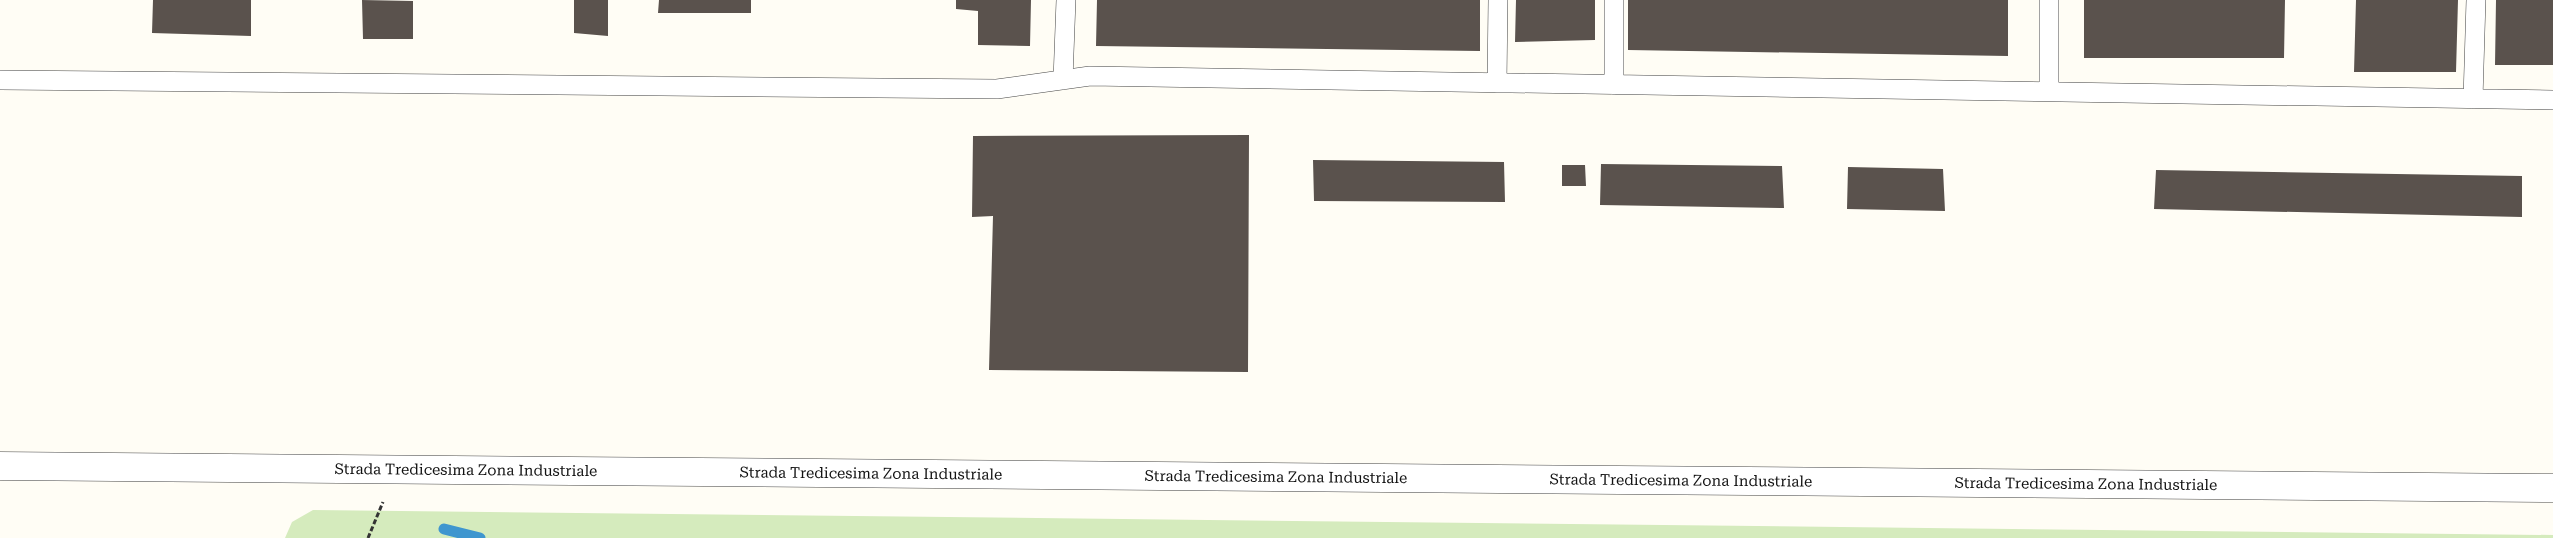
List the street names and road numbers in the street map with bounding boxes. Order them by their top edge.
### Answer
street label: Strada Tredicesima Zona Industriale [335,460,597,480]
street label: Strada Tredicesima Zona Industriale [740,463,1002,484]
street label: Strada Tredicesima Zona Industriale [1145,467,1407,487]
street label: Strada Tredicesima Zona Industriale [1550,470,1812,491]
street label: Strada Tredicesima Zona Industriale [1954,474,2217,494]

